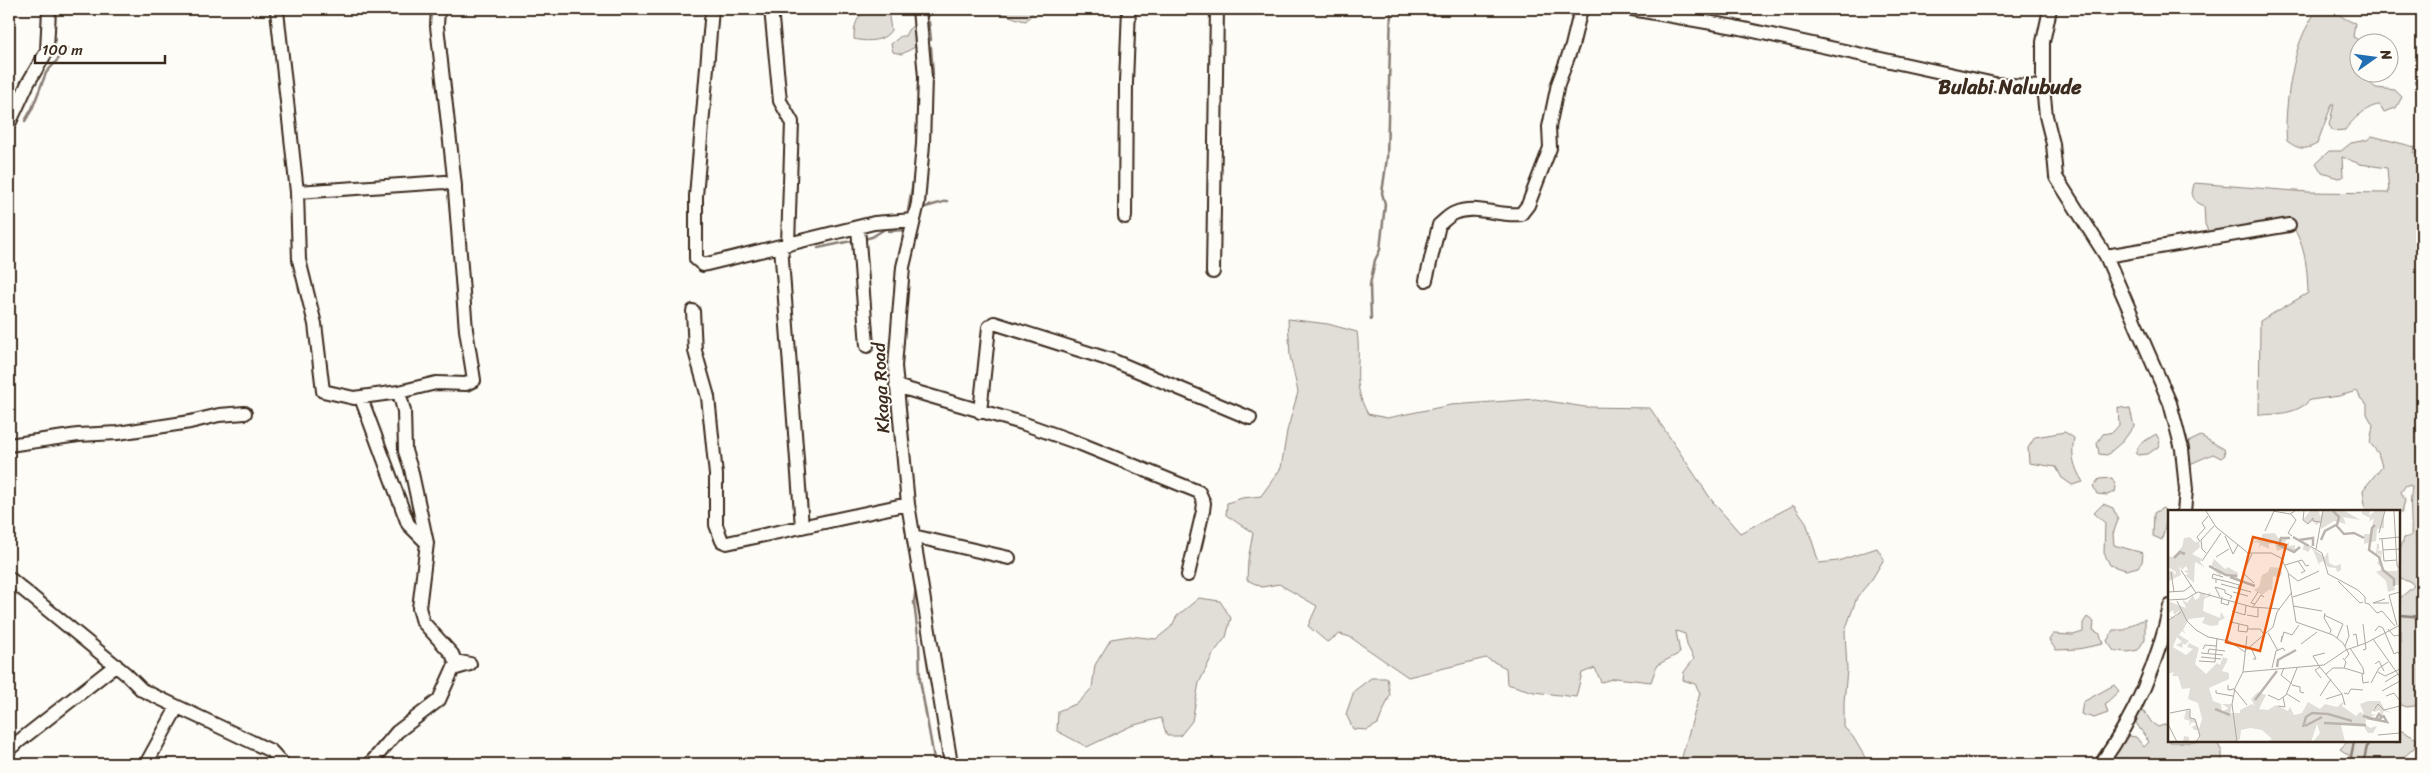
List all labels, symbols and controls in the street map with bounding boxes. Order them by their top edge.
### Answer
scale bar [35,32,165,64]
north arrow [2348,32,2398,82]
text: 100 m [42,37,83,63]
text: N [2373,46,2400,63]
district label: Bulabi Nalubude [1938,70,2082,105]
street label: Kkaga Road [863,340,899,434]
inset map [2168,510,2401,743]

